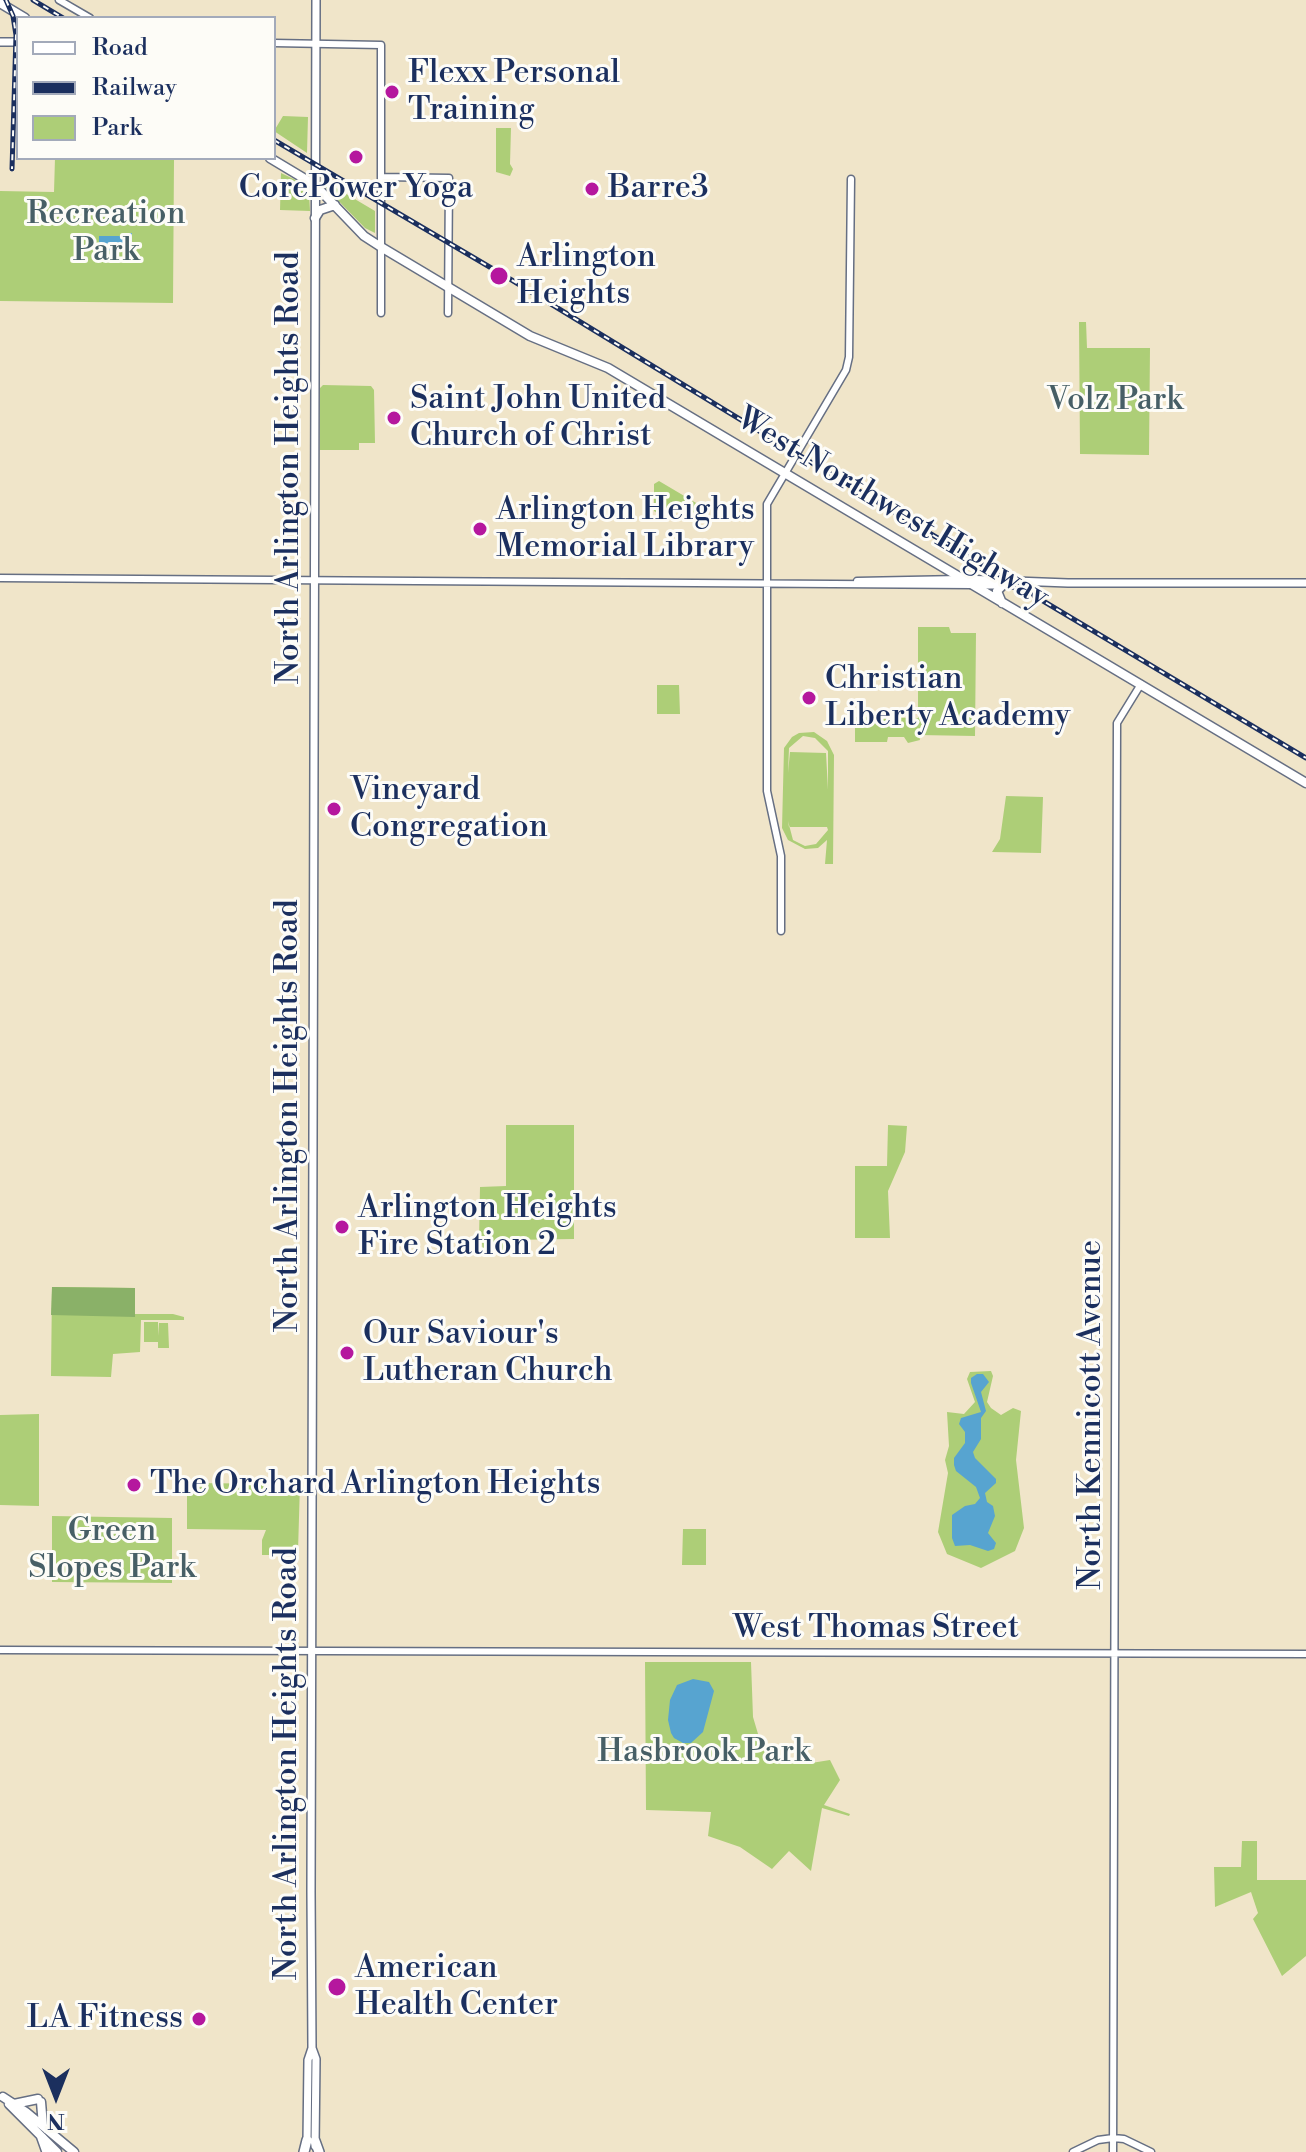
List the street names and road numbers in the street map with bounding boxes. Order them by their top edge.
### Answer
street label: North Arlington Heights Road [271,251,309,685]
street label: West Northwest Highway [729,400,1055,618]
street label: North Arlington Heights Road [270,899,308,1333]
street label: North Kennicott Avenue [1073,1240,1111,1590]
street label: North Arlington Heights Road [269,1547,307,1981]
street label: West Thomas Street [733,1610,1019,1648]

